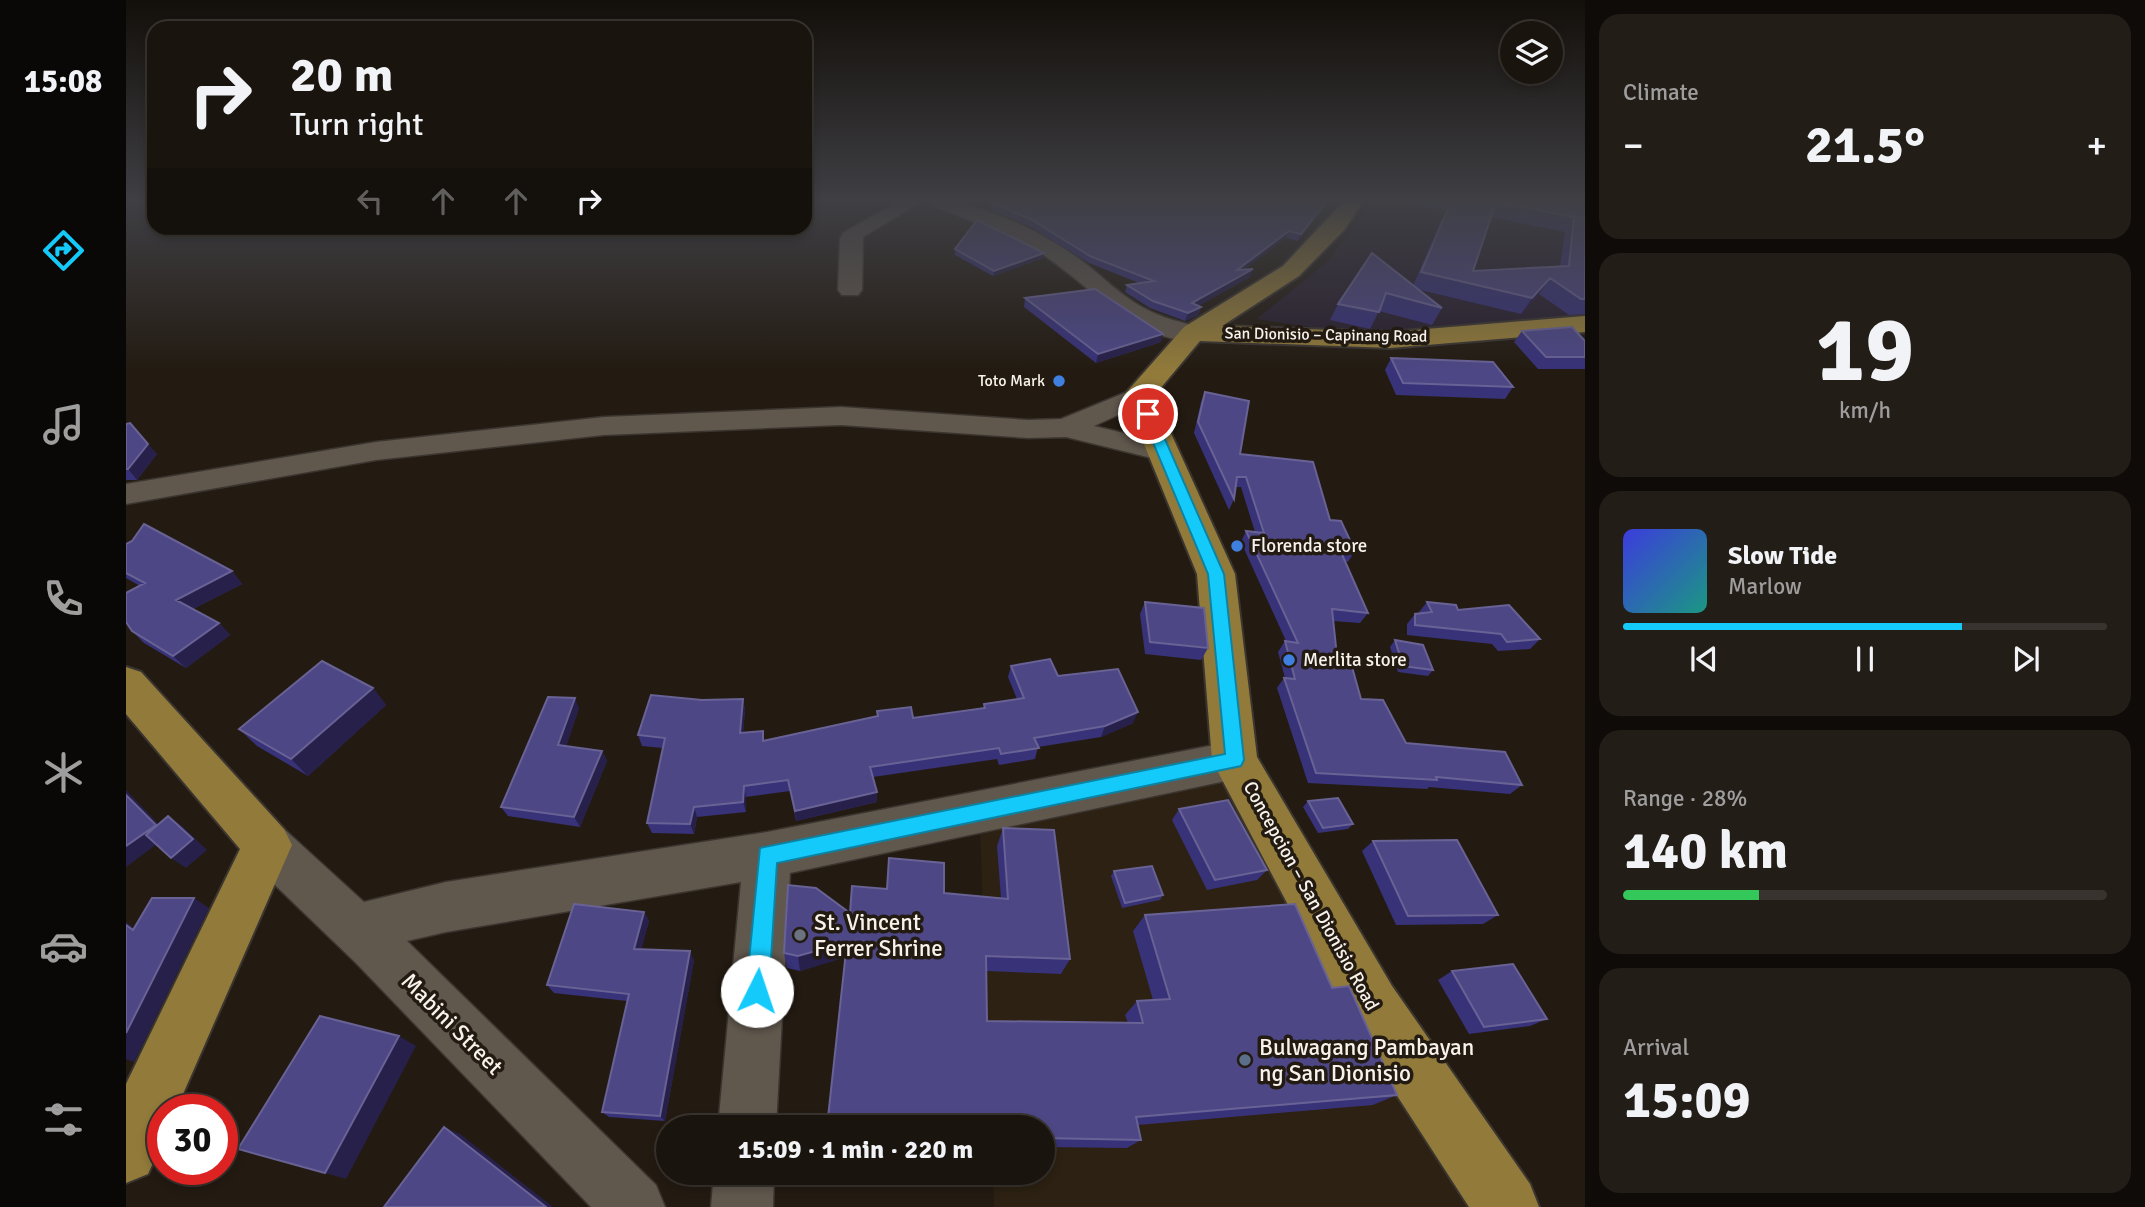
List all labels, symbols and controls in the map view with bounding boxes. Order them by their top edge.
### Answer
map controls [1500,21,1563,84]
button: layers [1500,21,1563,84]
text: 20 m [290,45,393,105]
icon: right [175,49,266,140]
text: 15:08 [24,62,102,101]
text: Climate [1623,78,1699,107]
text: Turn right [290,105,423,144]
text: 21.5° [1805,113,1925,177]
text: − [1623,122,1644,169]
text: + [2086,122,2107,169]
icon: left [351,182,389,220]
icon: ahead [424,182,462,220]
icon: ahead [497,182,535,220]
icon: right [570,182,608,220]
icon: directions [39,226,88,275]
text: 19 [1816,294,1914,407]
street label: San Dionisio – Capinang Road [1224,323,1428,347]
place label: Toto Mark [978,371,1045,391]
marker: Toto Mark [1051,373,1067,389]
pin [1118,384,1178,444]
icon: arrive [1129,395,1167,433]
text: km/h [1839,396,1891,425]
icon: music [39,400,88,449]
place label: Florenda store [1251,534,1367,558]
marker: Florenda store [1229,538,1245,554]
text: Slow Tide [1728,540,1837,572]
text: Marlow [1728,572,1802,601]
icon: phone [39,574,88,623]
icon: previous [1685,640,1723,678]
icon: pause [1846,640,1884,678]
icon: next [2007,640,2045,678]
place label: Merlita store [1303,648,1407,672]
marker: Merlita store [1281,652,1297,668]
icon: climate [39,748,88,797]
street label: Concepcion – San Dionisio Road [1238,777,1384,1015]
text: Range · 28% [1623,784,1747,813]
text: 140 km [1623,819,1788,883]
place label: St. Vincent Ferrer Shrine [814,908,943,963]
icon: car [39,922,88,971]
marker: St. Vincent Ferrer Shrine [792,927,808,943]
position arrow [720,954,794,1028]
street label: Mabini Street [395,967,509,1081]
place label: Bulwagang Pambayan ng San Dionisio [1259,1033,1474,1088]
text: Arrival [1623,1033,1689,1062]
marker: Bulwagang Pambayan ng San Dionisio [1237,1052,1253,1068]
text: 15:09 [1623,1068,1751,1132]
speed limit sign: 30 [147,1094,238,1185]
icon: filters [39,1095,88,1144]
text: 15:09 · 1 min · 220 m [738,1134,973,1166]

